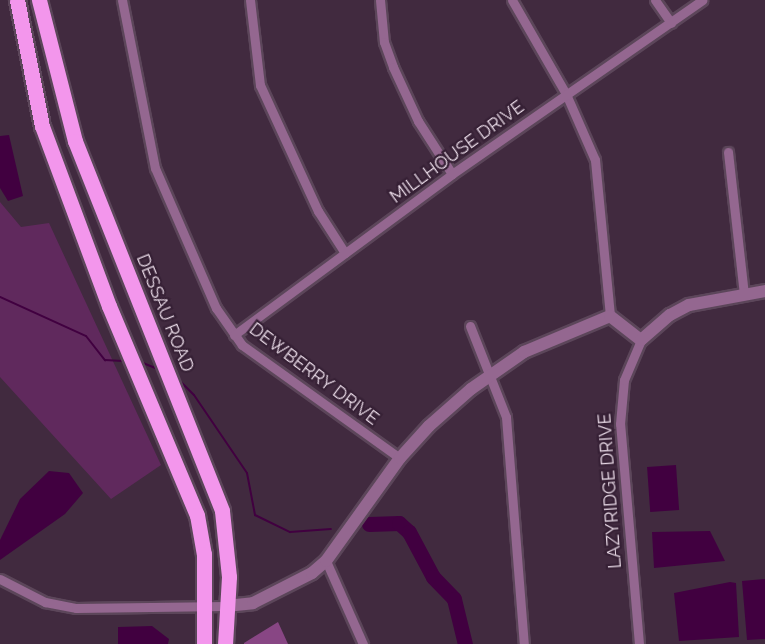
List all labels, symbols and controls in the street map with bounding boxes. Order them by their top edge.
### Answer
street label: MILLHOUSE DRIVE [386,96,528,208]
street label: DESSAU ROAD [132,251,198,375]
street label: DEWBERRY DRIVE [245,318,383,430]
street label: LAZYRIDGE DRIVE [594,413,626,569]

